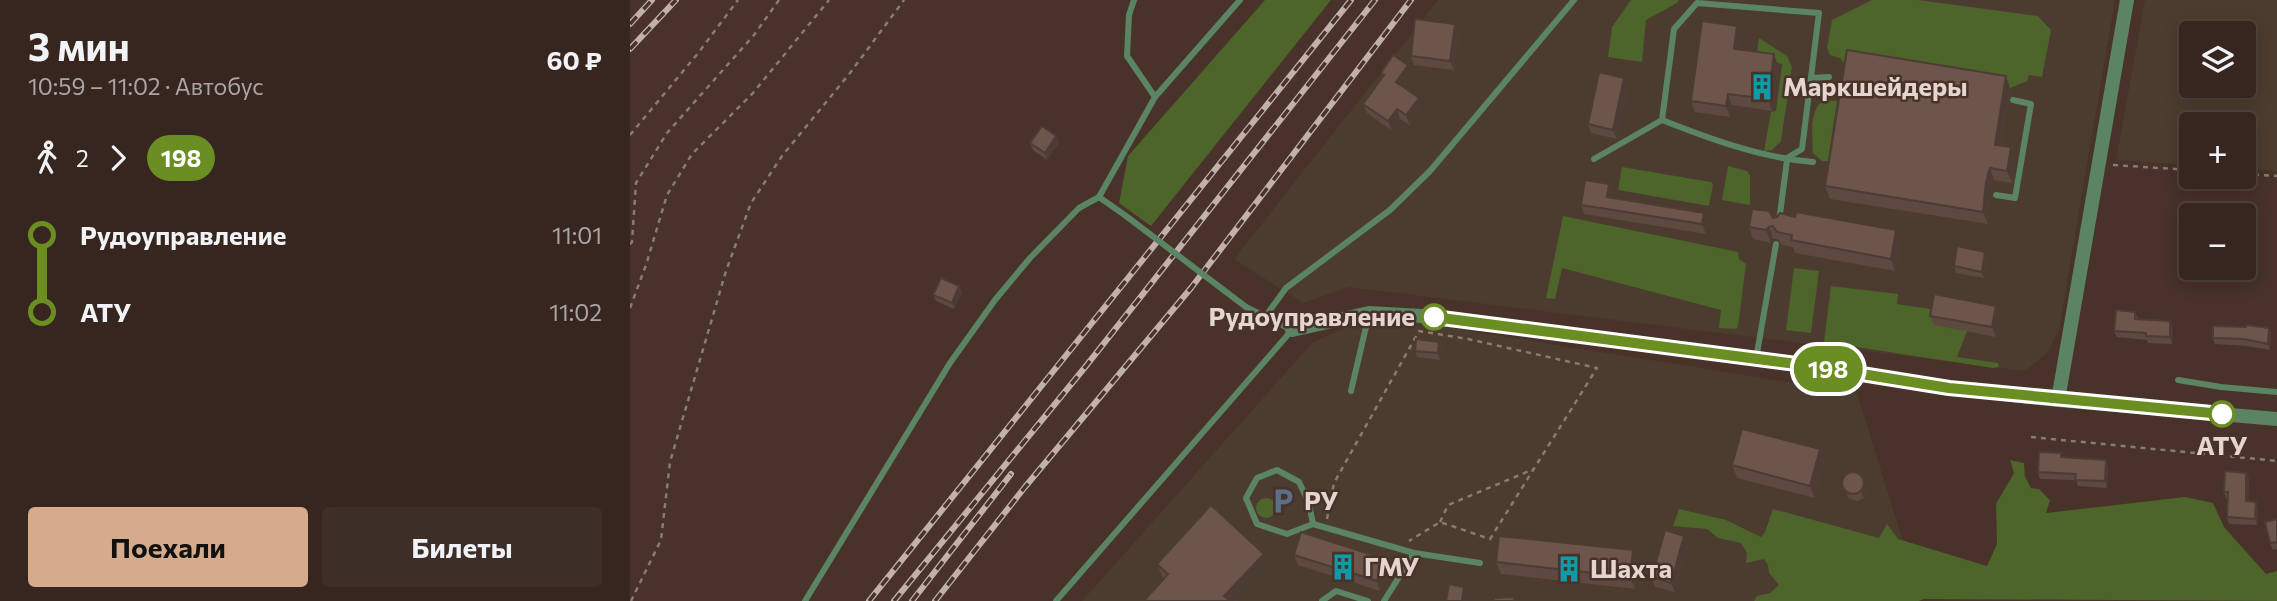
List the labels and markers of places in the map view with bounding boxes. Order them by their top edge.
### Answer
place label: Маркшейдеры [1783,70,1968,101]
building icon: Маркшейдеры [1747,72,1777,102]
place label: Рудоуправление [1208,300,1415,331]
marker: Рудоуправление [1421,304,1447,330]
marker: АТУ [2209,401,2235,427]
place label: АТУ [2196,429,2248,460]
place label: РУ [1304,484,1338,515]
parking icon: РУ [1268,486,1298,516]
place label: ГМУ [1364,550,1420,581]
building icon: ГМУ [1328,552,1358,582]
place label: Шахта [1590,552,1672,583]
building icon: Шахта [1554,554,1584,584]

